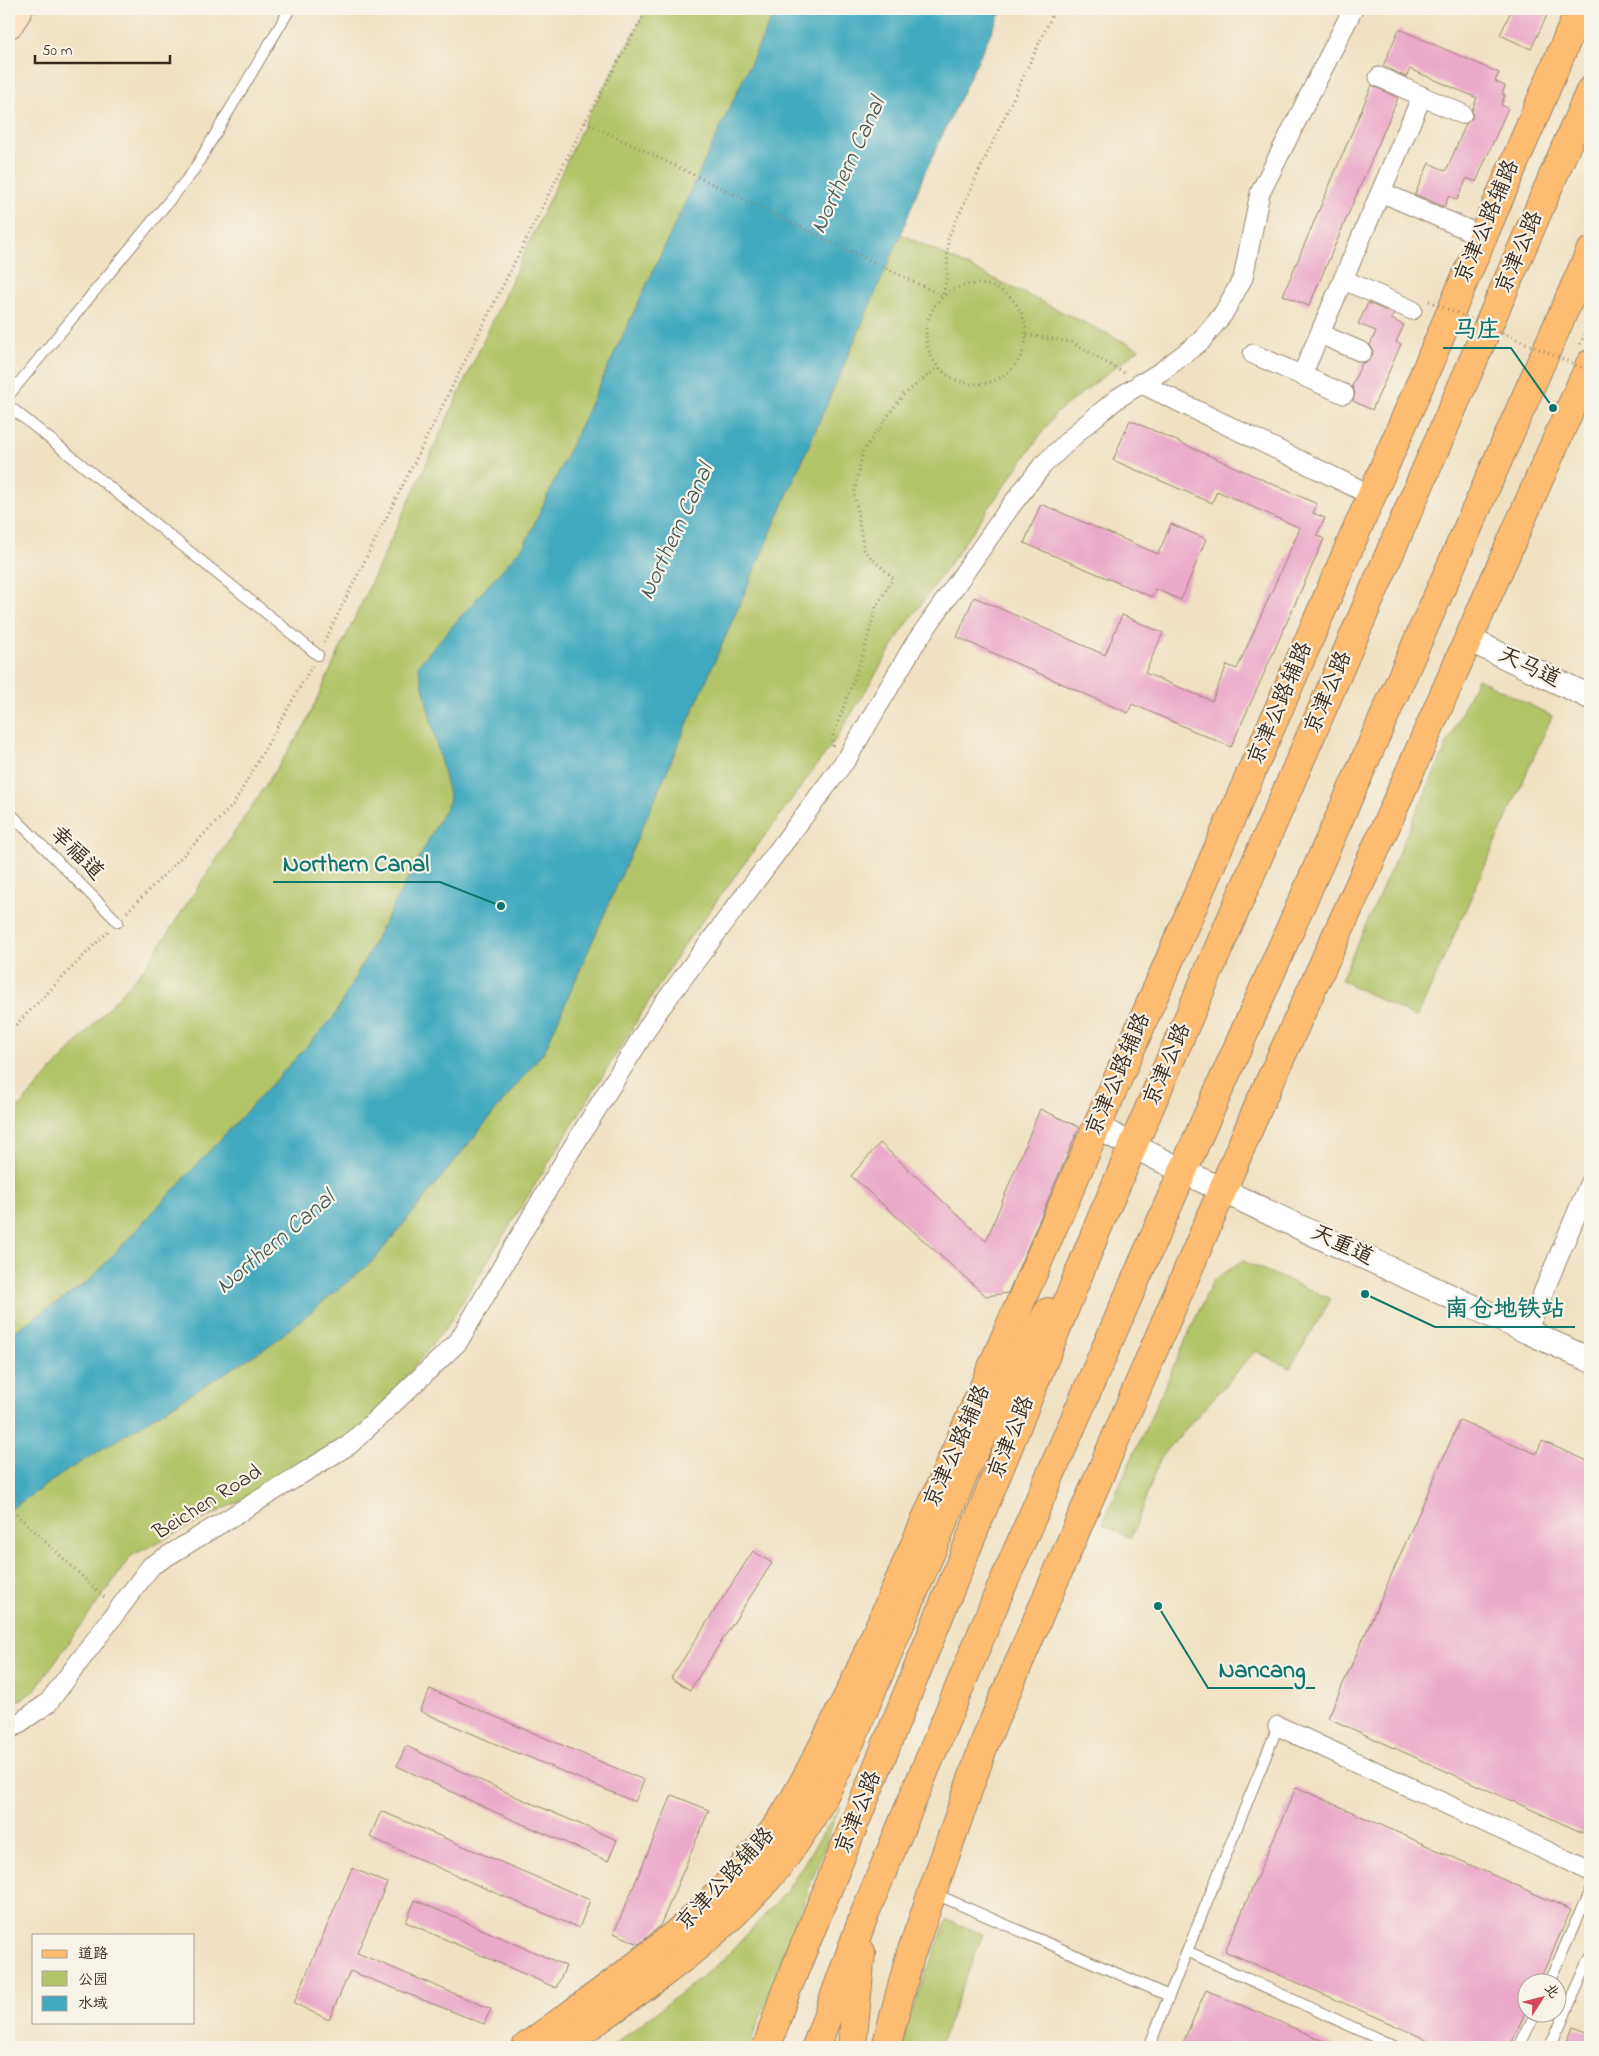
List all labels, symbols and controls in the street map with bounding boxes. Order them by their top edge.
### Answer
scale bar [35,32,170,64]
text: 50 m [42,40,73,62]
water label: Northern Canal [802,90,897,240]
street label: 京津公路辅路 [1450,156,1526,288]
street label: 京津公路 [1491,207,1549,299]
callout: 马庄 [1443,309,1511,348]
text: 马庄 [1453,314,1501,349]
water label: Northern Canal [630,456,725,606]
street label: 京津公路辅路 [1240,637,1322,771]
street label: 天马道 [1492,640,1566,696]
street label: 京津公路 [1297,646,1361,740]
street label: 幸福道 [41,819,111,889]
callout: Northern Canal [273,843,440,882]
text: Northern Canal [283,848,429,883]
street label: 京津公路辅路 [1078,1008,1160,1142]
street label: 京津公路 [1136,1018,1200,1112]
water label: Northern Canal [209,1181,346,1304]
street label: 天重道 [1305,1218,1379,1274]
callout: 南仓地铁站 [1435,1288,1575,1327]
text: 南仓地铁站 [1445,1293,1565,1328]
street label: 京津公路辅路 [917,1380,999,1514]
street label: 京津公路 [981,1391,1043,1485]
street label: Beichen Road [147,1457,269,1550]
callout: Nancang [1208,1649,1315,1688]
text: Nancang [1218,1654,1306,1690]
street label: 京津公路 [828,1766,890,1860]
street label: 京津公路辅路 [669,1821,783,1939]
legend [32,1934,195,2024]
text: 道路 [78,1943,108,1965]
text: 公园 [78,1969,108,1991]
north arrow [1516,1974,1566,2024]
text: 北 [1539,1979,1564,2003]
text: 水域 [78,1993,108,2015]

